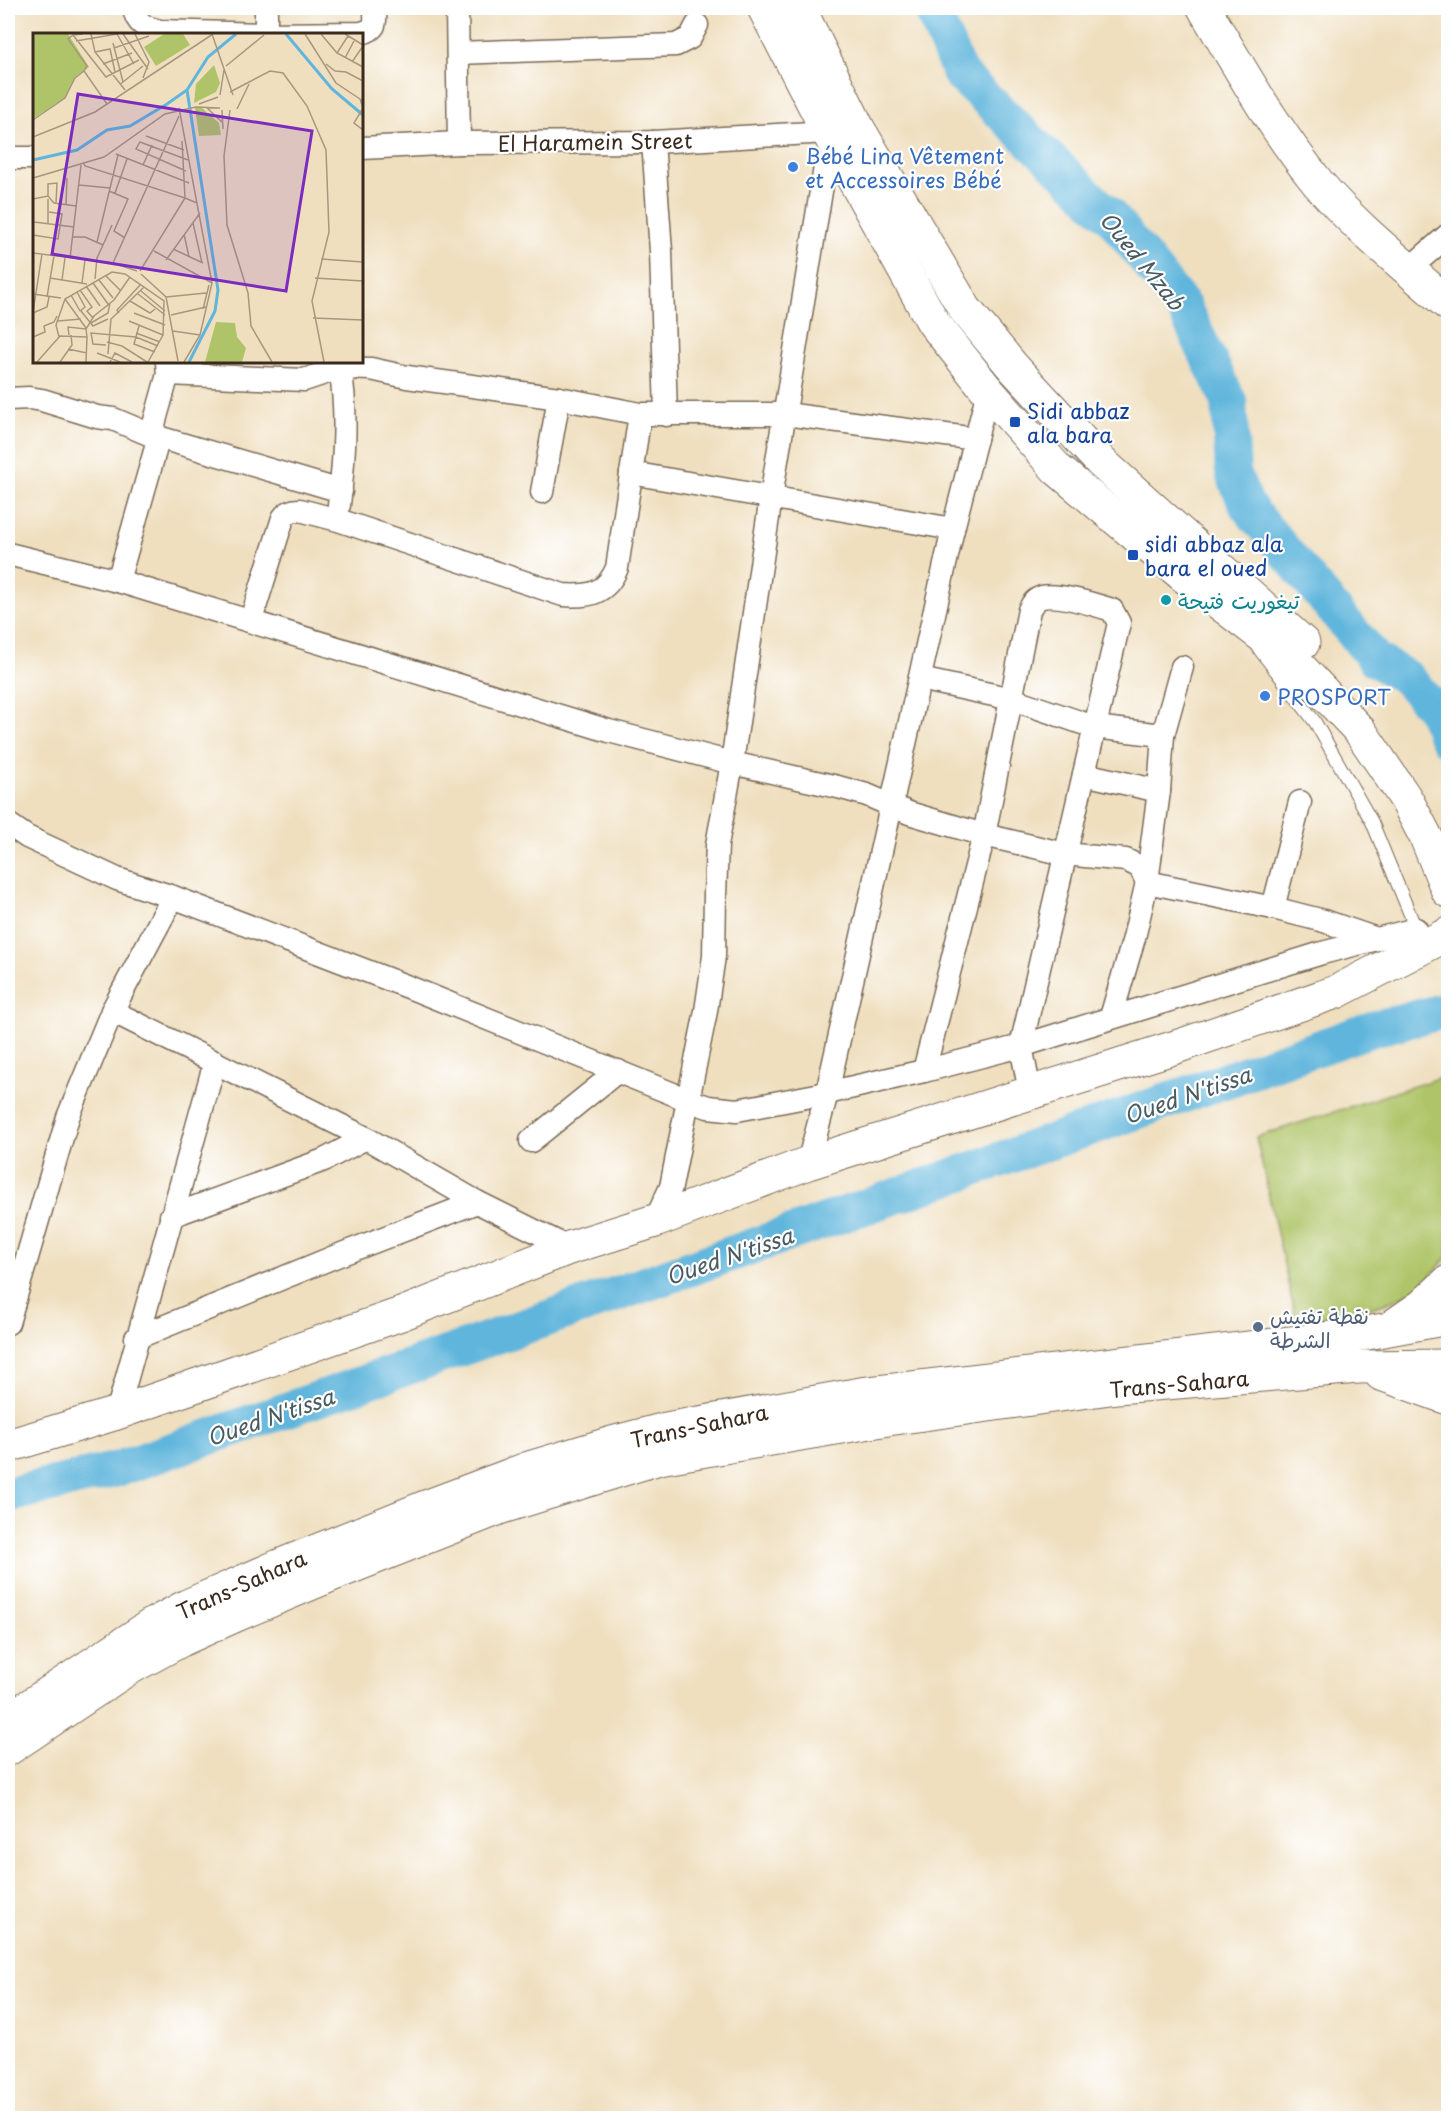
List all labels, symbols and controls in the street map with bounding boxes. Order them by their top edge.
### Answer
inset map [33,33,363,363]
street label: El Haramein Street [498,123,692,159]
place label: Bébé Lina Vêtement et Accessoires Bébé [805,139,1004,195]
marker: Bébé Lina Vêtement et Accessoires Bébé [786,160,800,174]
water label: Oued Mzab [1093,204,1194,317]
place label: Sidi abbaz ala bara [1027,394,1130,450]
marker: Sidi abbaz ala bara [1008,415,1022,429]
place label: sidi abbaz ala bara el oued [1145,527,1284,583]
marker: sidi abbaz ala bara el oued [1126,548,1140,562]
place label: تيغوريت فتيحة [1178,584,1300,616]
marker: تيغوريت فتيحة [1159,593,1173,607]
place label: PROSPORT [1277,680,1391,712]
marker: PROSPORT [1258,689,1272,703]
water label: Oued N'tissa [1119,1056,1256,1131]
water label: Oued N'tissa [661,1217,798,1292]
place label: نقطة تفتيش الشرطة [1270,1299,1369,1355]
marker: نقطة تفتيش الشرطة [1251,1320,1265,1334]
street label: Trans-Sahara [1108,1361,1251,1405]
water label: Oued N'tissa [202,1378,339,1453]
street label: Trans-Sahara [627,1395,771,1455]
street label: Trans-Sahara [171,1541,312,1627]

